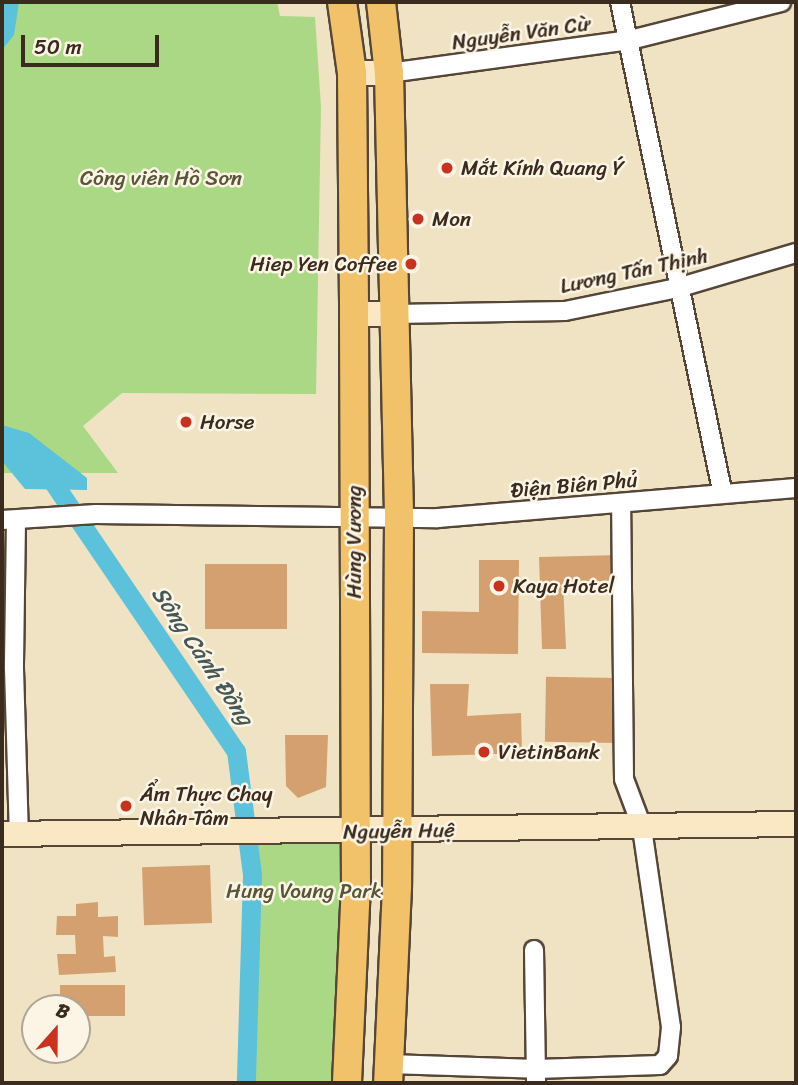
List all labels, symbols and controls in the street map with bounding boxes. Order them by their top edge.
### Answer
street label: Nguyễn Văn Cừ [450,11,592,55]
scale bar [24,21,163,65]
text: 50 m [34,28,82,66]
place label: Mắt Kính Quang Ý [461,155,624,181]
marker: Mắt Kính Quang Ý [439,160,455,176]
park label: Công viên Hồ Sơn [80,165,242,191]
place label: Mon [432,206,471,232]
marker: Mon [410,211,426,227]
street label: Lương Tấn Thịnh [558,243,710,299]
place label: Hiep Yen Coffee [249,251,397,277]
marker: Hiep Yen Coffee [403,256,419,272]
place label: Horse [200,409,255,435]
marker: Horse [178,414,194,430]
street label: Điện Biên Phủ [509,467,639,503]
street label: Hùng Vương [341,486,367,598]
place label: Kaya Hotel [513,573,615,599]
marker: Kaya Hotel [491,578,507,594]
water label: Sông Cánh Đồng [145,581,259,731]
place label: VietinBank [498,739,600,765]
marker: VietinBank [476,744,492,760]
place label: Ẩm Thực Chay Nhân Tâm [140,781,273,831]
marker: Ẩm Thực Chay Nhân Tâm [118,798,134,814]
street label: Nguyễn Huệ [343,817,455,845]
park label: Hung Voung Park [226,878,382,904]
text: B [51,993,75,1028]
north arrow [21,994,91,1064]

